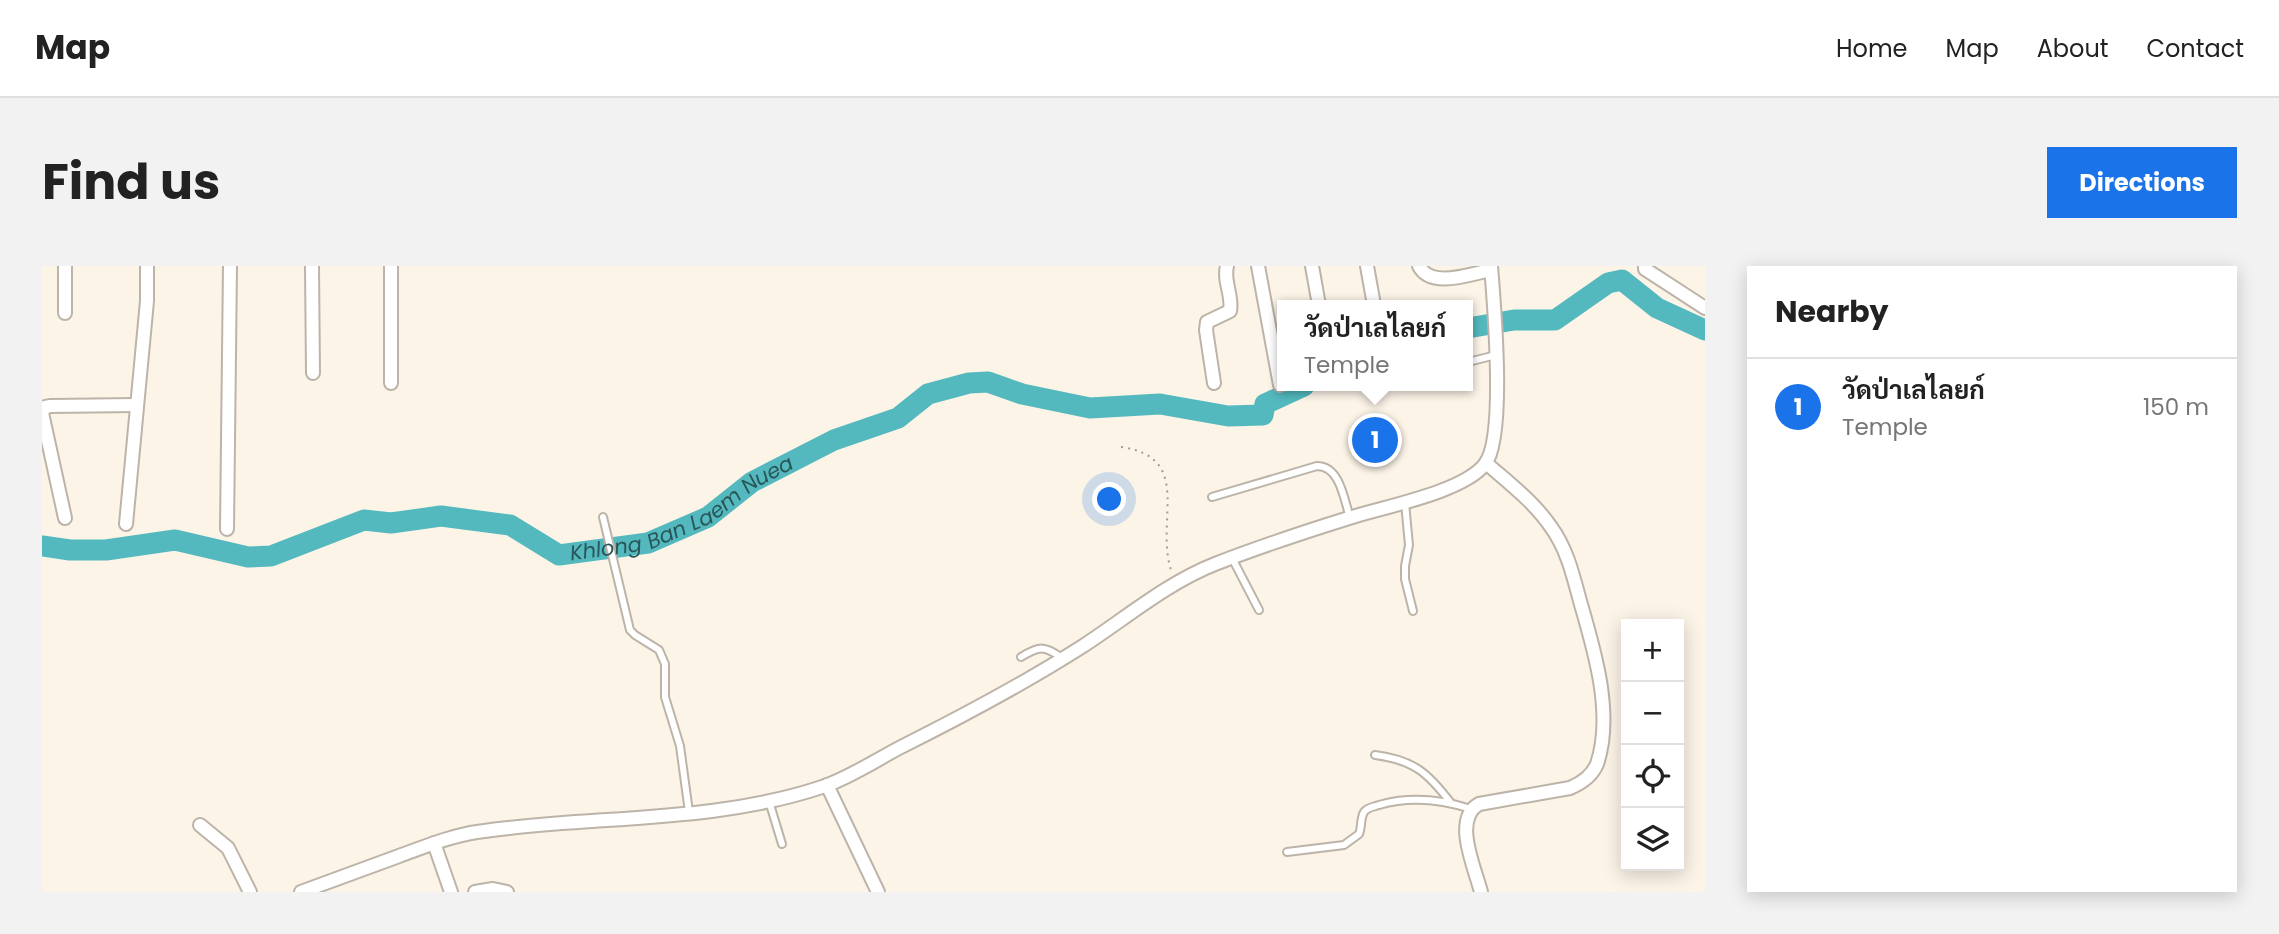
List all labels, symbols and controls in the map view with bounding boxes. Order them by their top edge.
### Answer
text: Map [35,24,110,71]
text: Home [1836,32,1908,65]
text: Map [1946,32,1999,65]
text: About [2037,32,2108,65]
text: Contact [2146,32,2244,65]
button: Directions [2047,147,2237,218]
text: Find us [42,148,220,216]
text: Nearby [1775,290,1889,333]
popup [1277,300,1473,391]
text: วัดป่าเลไลยก์ [1304,310,1446,346]
text: Temple [1304,349,1390,381]
text: วัดป่าเลไลยก์ [1842,372,1985,408]
text: 1 [1794,391,1802,423]
text: 150 m [2143,391,2209,423]
text: Temple [1842,411,1928,443]
pin: 1 [1352,414,1398,466]
water label: Khlong Ban Laem Nuea [568,448,798,567]
your location [1092,482,1126,516]
map controls [1621,619,1684,871]
button: + [1621,619,1684,682]
button: − [1621,682,1684,745]
button: locate [1621,745,1684,808]
button: layers [1621,808,1684,871]

